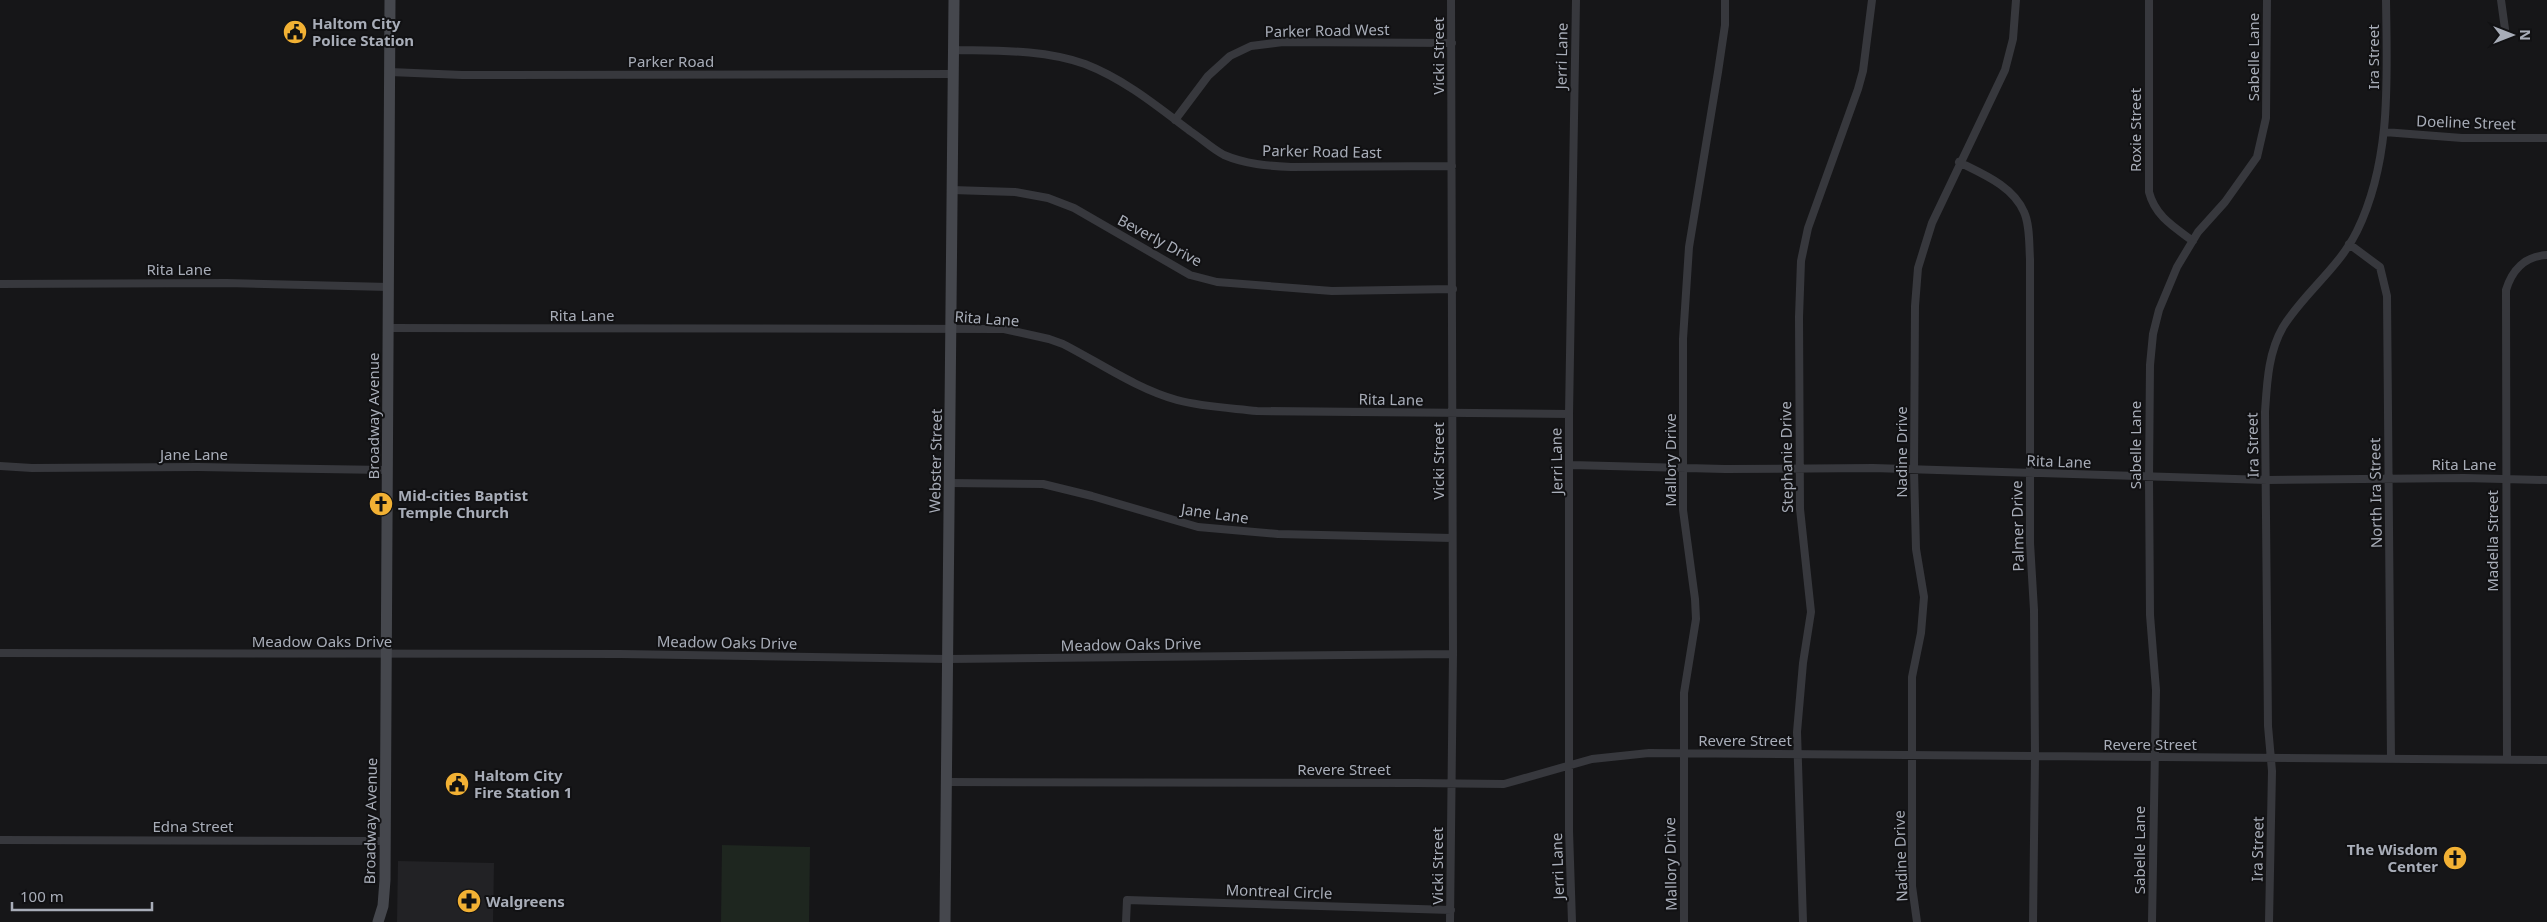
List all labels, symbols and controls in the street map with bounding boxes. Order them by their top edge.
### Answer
north arrow [2487,10,2537,60]
place label: Haltom City Police Station [312,13,414,50]
street label: Sabelle Lane [2243,13,2263,101]
street label: Vicki Street [1428,17,1448,95]
public building icon: Haltom City Police Station [282,19,308,45]
street label: Parker Road West [1264,19,1390,41]
street label: Jerri Lane [1550,22,1572,92]
street label: Ira Street [2363,24,2383,90]
text: N [2516,29,2535,41]
street label: Parker Road [628,51,714,71]
street label: Roxie Street [2125,87,2145,172]
street label: Doeline Street [2416,110,2517,134]
street label: Parker Road East [1262,140,1383,162]
street label: Beverly Drive [1114,209,1206,271]
street label: Rita Lane [147,259,211,279]
street label: Rita Lane [550,305,614,325]
street label: Rita Lane [954,306,1020,330]
street label: Broadway Avenue [363,353,383,479]
street label: Rita Lane [1358,388,1424,410]
street label: Stephanie Drive [1775,401,1797,513]
street label: Sabelle Lane [2125,401,2145,489]
street label: Nadine Drive [1891,406,1911,498]
street label: Webster Street [924,408,946,513]
street label: Ira Street [2241,412,2263,478]
street label: Mallory Drive [1660,413,1680,507]
street label: Vicki Street [1428,422,1448,500]
street label: Jerri Lane [1545,427,1567,497]
street label: North Ira Street [2364,437,2386,548]
street label: Jane Lane [158,444,228,464]
street label: Rita Lane [2026,450,2092,472]
street label: Rita Lane [2432,454,2496,474]
street label: Palmer Drive [2006,480,2028,572]
place label: Mid-cities Baptist Temple Church [398,485,528,522]
street label: Madella Street [2482,490,2502,592]
church icon: Mid-cities Baptist Temple Church [368,491,394,517]
street label: Jane Lane [1178,498,1250,528]
street label: Meadow Oaks Drive [252,631,392,651]
street label: Meadow Oaks Drive [657,631,797,653]
street label: Meadow Oaks Drive [1061,633,1201,655]
street label: Revere Street [1698,730,1792,750]
street label: Revere Street [2103,734,2197,754]
street label: Broadway Avenue [359,757,381,885]
street label: Revere Street [1297,759,1391,779]
place label: Haltom City Fire Station 1 [474,765,572,802]
public building icon: Haltom City Fire Station 1 [444,771,470,797]
street label: Sabelle Lane [2129,806,2149,894]
street label: Nadine Drive [1888,810,1912,902]
street label: Edna Street [152,816,234,836]
street label: Ira Street [2246,816,2268,882]
street label: Mallory Drive [1659,817,1681,911]
street label: Vicki Street [1427,827,1447,905]
street label: Jerri Lane [1546,832,1568,902]
place label: The Wisdom Center [2347,839,2438,876]
church icon: The Wisdom Center [2442,845,2468,871]
street label: Montreal Circle [1225,879,1333,903]
scale bar [12,880,152,912]
text: 100 m [20,886,64,906]
pharmacy icon: Walgreens [456,888,482,914]
place label: Walgreens [486,891,565,911]

